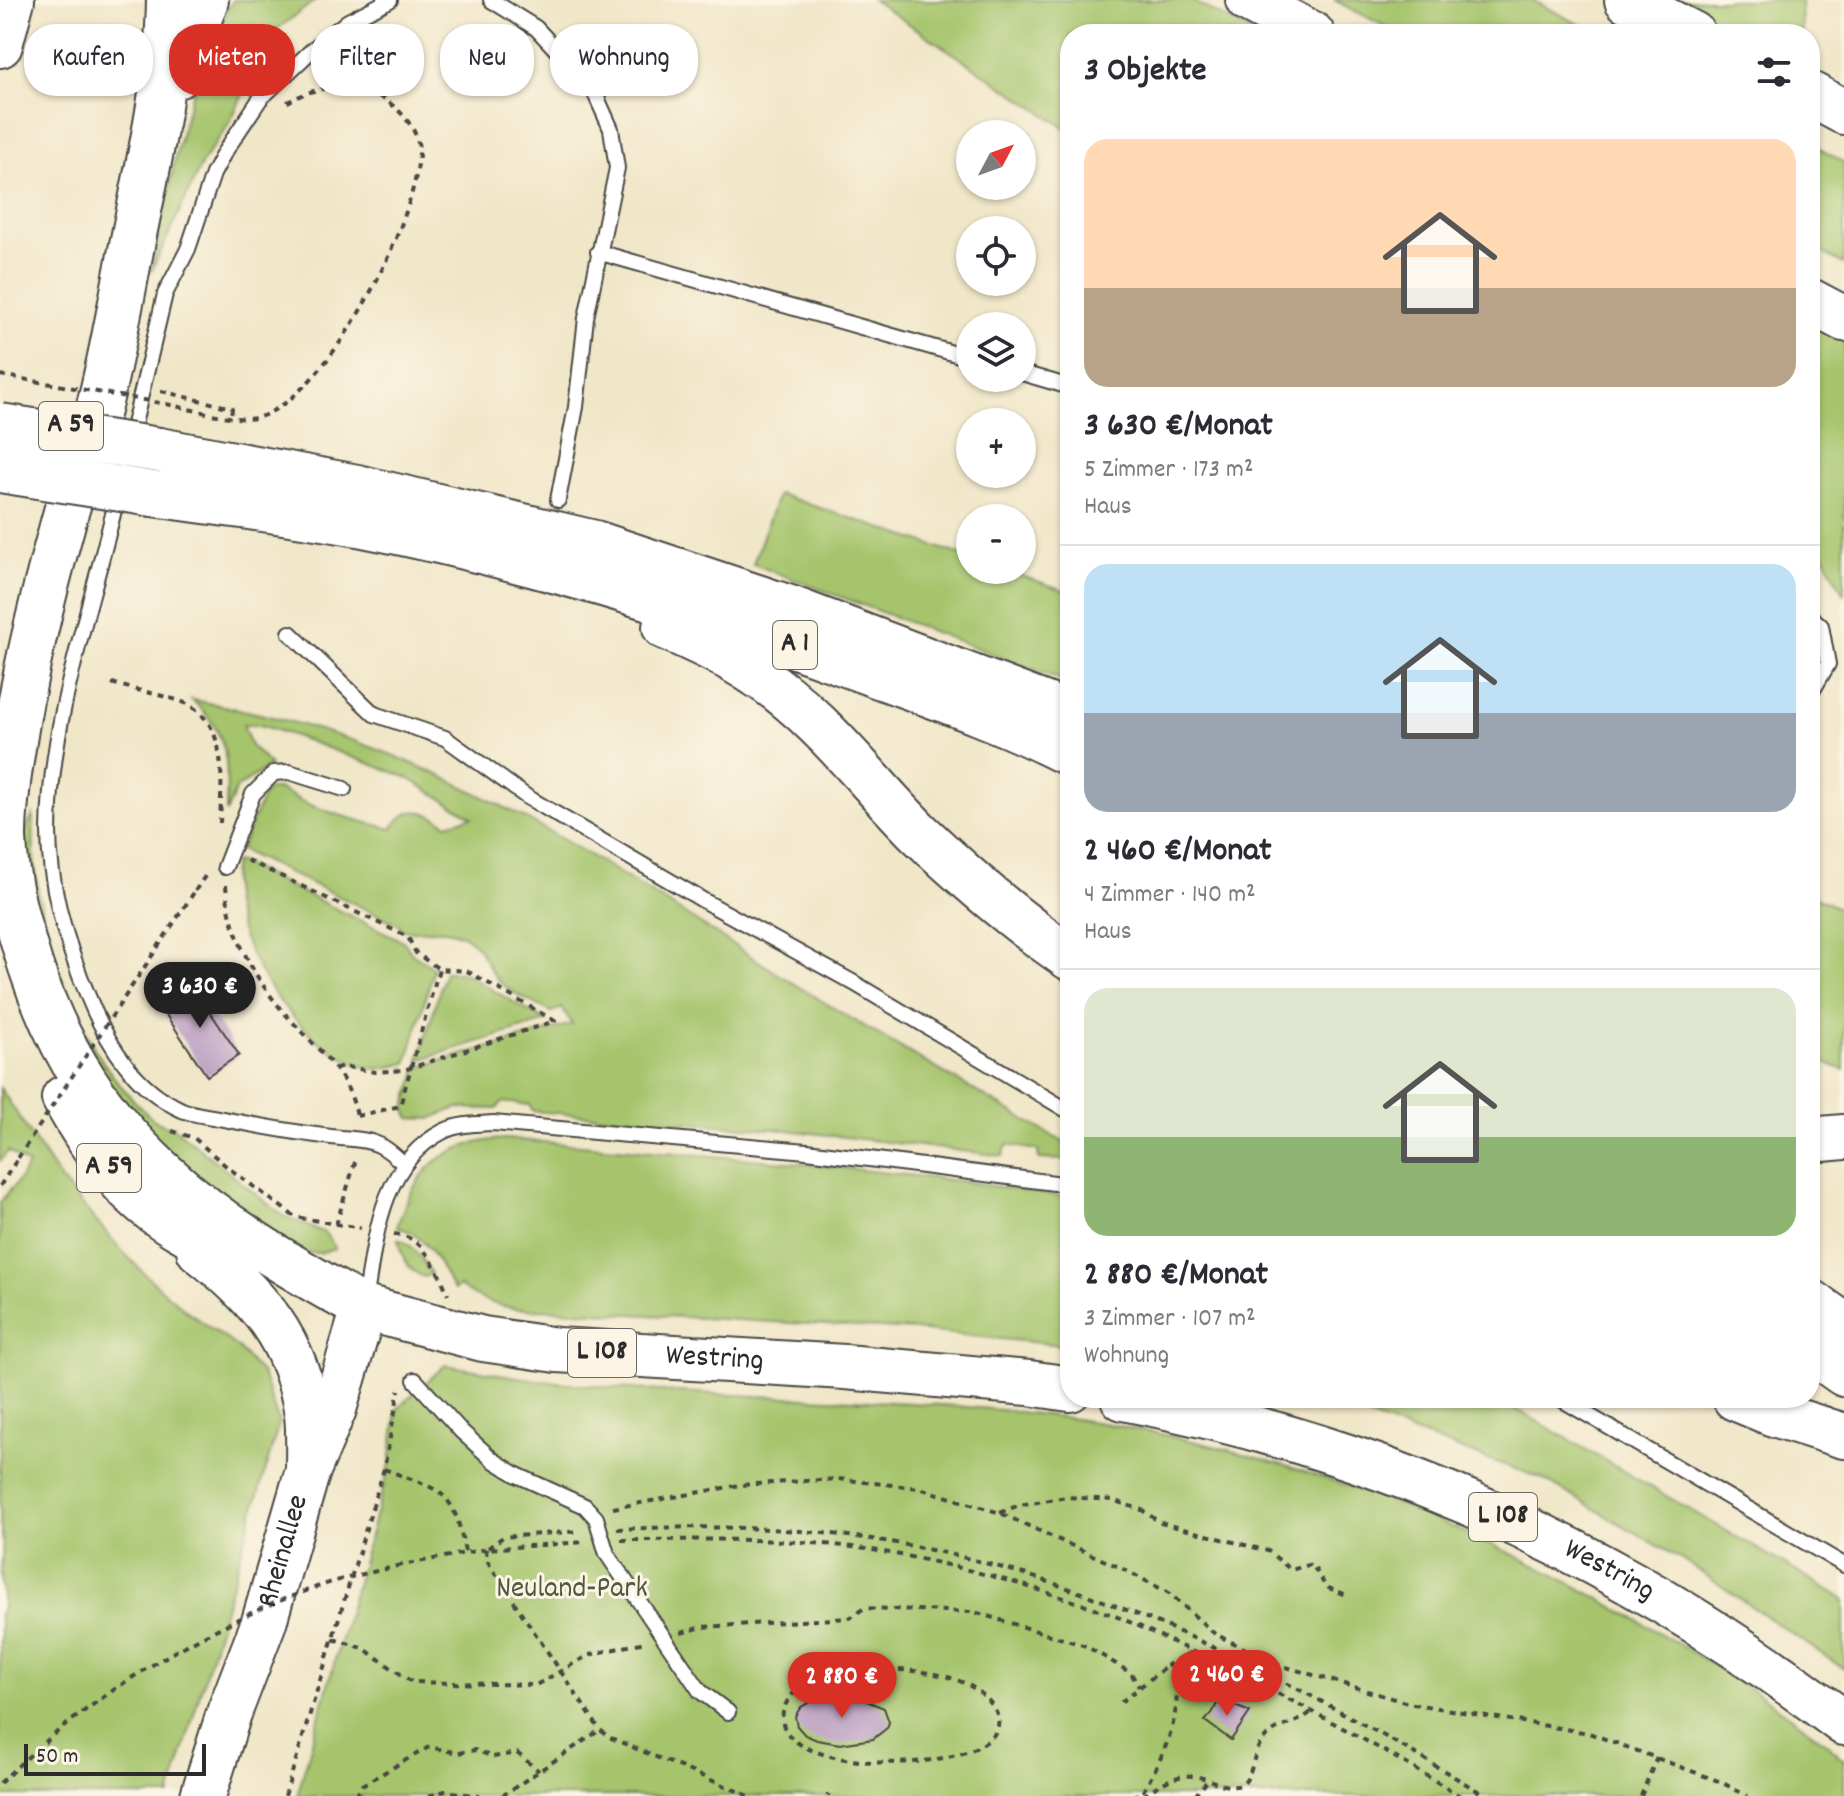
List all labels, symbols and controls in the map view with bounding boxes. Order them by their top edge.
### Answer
chip: Kaufen [24,24,153,96]
chip: Mieten [169,24,295,96]
chip: Filter [311,24,424,96]
chip: Neu [440,24,534,96]
chip: Wohnung [550,24,698,96]
text: 3 Objekte [1084,48,1206,97]
icon: filters [1752,50,1796,94]
north arrow [956,120,1036,200]
map controls [956,120,1036,584]
icon: home [1368,191,1512,335]
button: locate [956,216,1036,296]
button: layers [956,312,1036,392]
road number: A 59 [39,402,103,450]
text: 3 630 €/Monat [1084,403,1273,452]
button: + [956,408,1036,488]
text: 5 Zimmer · 173 m² [1084,452,1253,489]
text: Haus [1084,489,1132,526]
button: − [956,504,1036,584]
icon: home [1368,616,1512,760]
road number: A 1 [773,621,817,669]
text: 2 460 €/Monat [1084,828,1272,877]
text: 4 Zimmer · 140 m² [1084,877,1256,914]
text: Haus [1084,914,1132,951]
pin: 3 630 € [126,962,274,1030]
text: 3 630 € [162,969,238,1006]
icon: home [1368,1040,1512,1184]
road number: A 59 [77,1144,141,1192]
text: 2 880 €/Monat [1084,1252,1268,1301]
text: 3 Zimmer · 107 m² [1084,1301,1256,1338]
road number: L 108 [568,1329,636,1377]
street label: Westring [664,1335,765,1384]
text: Wohnung [1084,1338,1169,1375]
street label: Rheinallee [248,1490,321,1613]
road number: L 108 [1469,1493,1537,1541]
street label: Westring [1556,1529,1662,1613]
park label: Neuland-Park [496,1569,648,1612]
pin: 2 460 € [1153,1650,1301,1718]
pin: 2 880 € [768,1652,916,1720]
text: 2 460 € [1189,1657,1265,1694]
text: 2 880 € [806,1659,878,1696]
scale bar [24,1740,206,1776]
text: 50 m [36,1742,78,1773]

